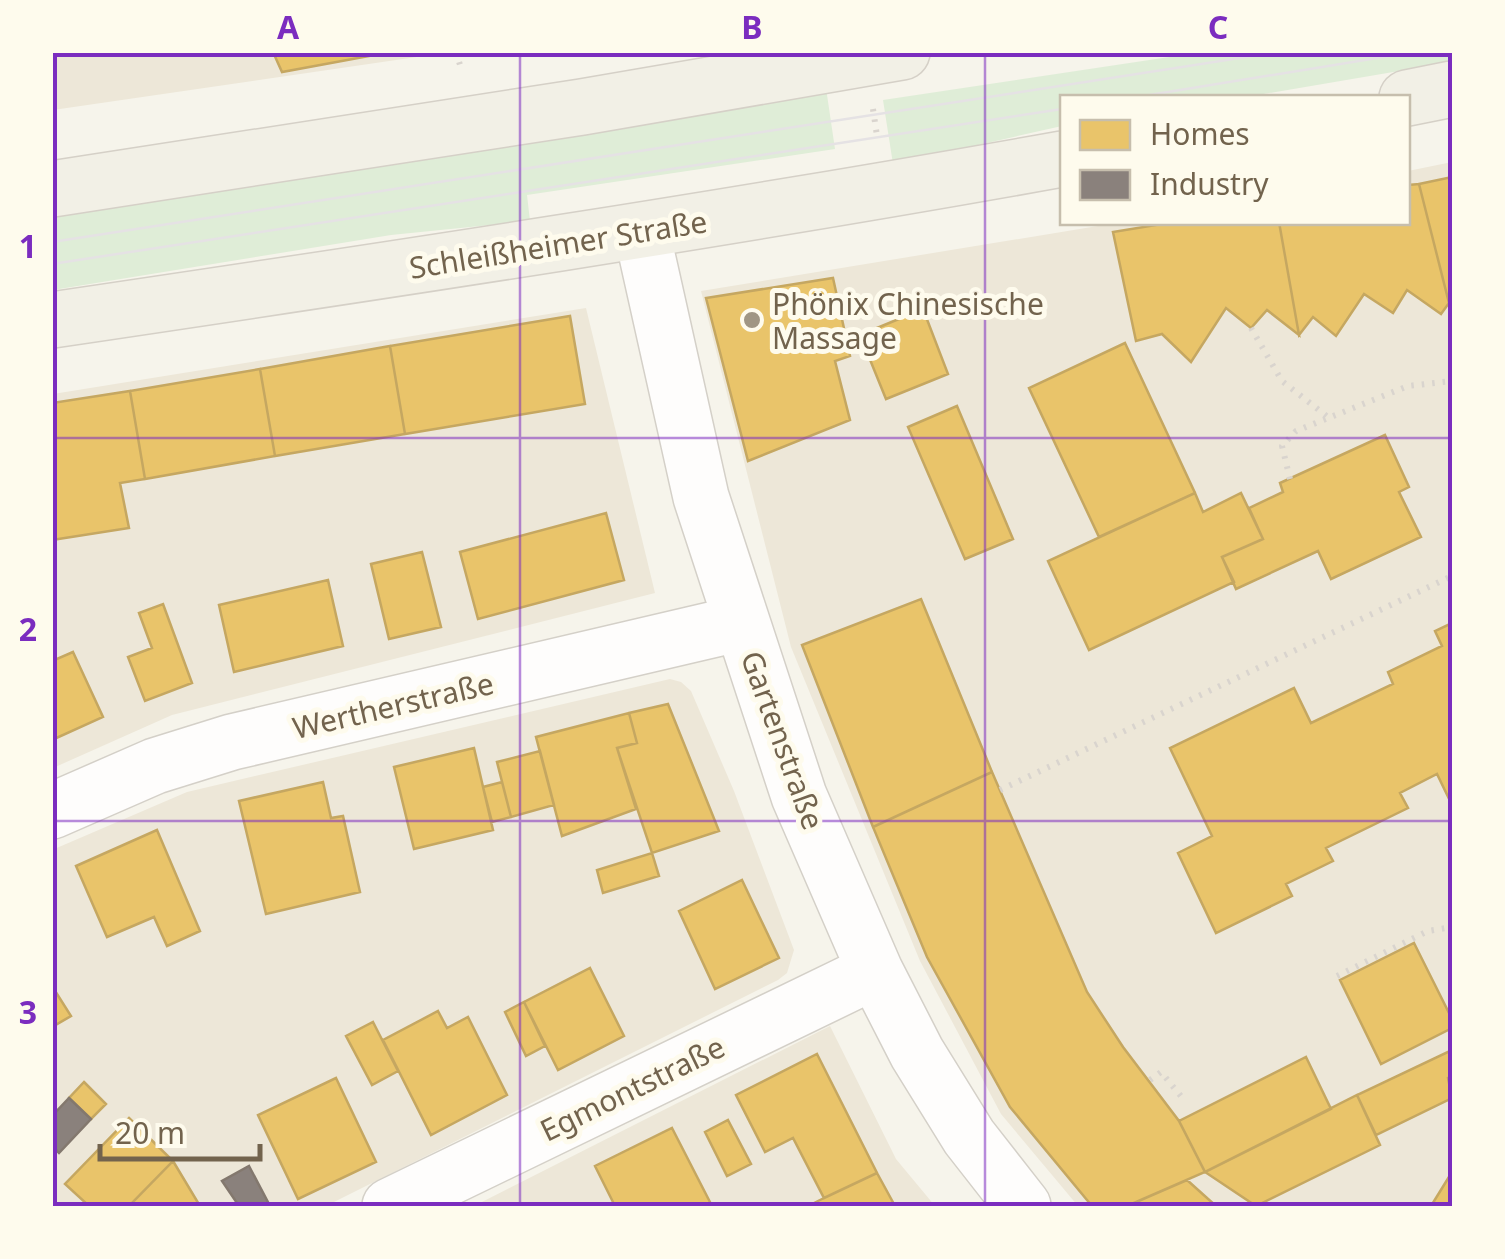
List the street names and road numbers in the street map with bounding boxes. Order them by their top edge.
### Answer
street label: Schleißheimer Straße [406,200,710,288]
street label: Gartenstraße [732,645,834,835]
street label: Wertherstraße [289,662,497,748]
street label: Egmontstraße [533,1026,731,1150]

